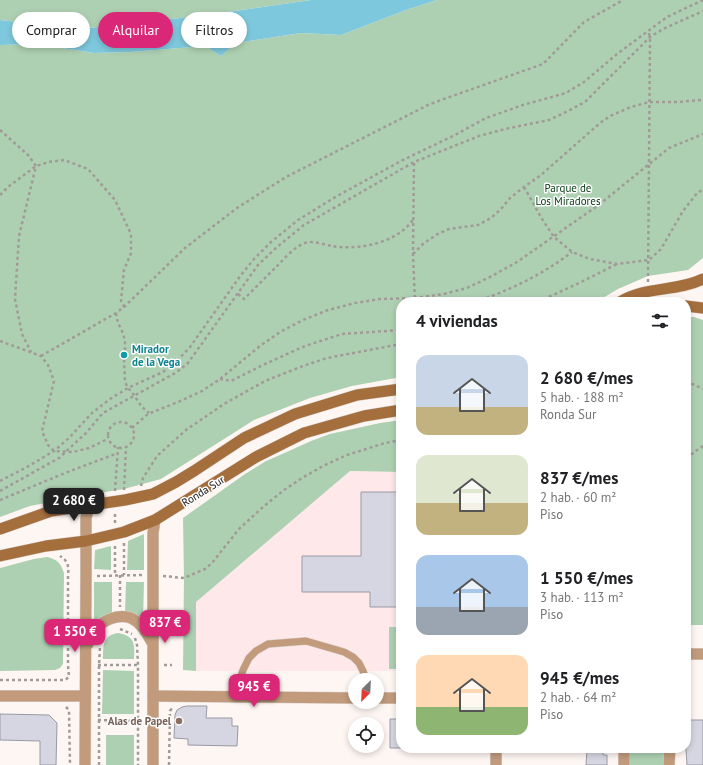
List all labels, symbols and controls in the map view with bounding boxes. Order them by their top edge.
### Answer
chip: Comprar [12,12,90,48]
chip: Alquilar [98,12,173,48]
chip: Filtros [181,12,247,48]
park label: Parque de Los Miradores [535,181,601,208]
text: 4 viviendas [416,310,498,332]
icon: filters [649,310,671,332]
place label: Mirador de la Vega [132,342,180,369]
marker: Mirador de la Vega [119,350,129,360]
text: 2 680 €/mes [540,367,633,389]
icon: home [448,371,496,419]
text: 5 hab. · 188 m² [540,389,624,406]
text: Ronda Sur [540,406,596,423]
text: 837 €/mes [540,467,618,489]
icon: home [448,471,496,519]
street label: Ronda Sur [179,472,227,510]
pin: 2 680 € [37,488,111,522]
text: 2 hab. · 60 m² [540,489,616,506]
text: 2 680 € [52,492,96,509]
text: Piso [540,506,563,523]
text: 1 550 €/mes [540,567,633,589]
icon: home [448,571,496,619]
text: 3 hab. · 113 m² [540,589,624,606]
text: Piso [540,606,563,623]
pin: 837 € [137,610,193,644]
text: 837 € [149,614,181,631]
pin: 1 550 € [38,619,112,653]
text: 1 550 € [53,623,97,640]
text: 945 €/mes [540,667,619,689]
icon: home [448,671,496,719]
north arrow [348,673,384,709]
map controls [348,673,384,753]
pin: 945 € [226,674,282,708]
text: 945 € [238,678,270,695]
text: 2 hab. · 64 m² [540,689,616,706]
text: Piso [540,706,563,723]
place label: Alas de Papel [108,714,172,728]
marker: Alas de Papel [174,716,184,726]
button: locate [348,717,384,753]

